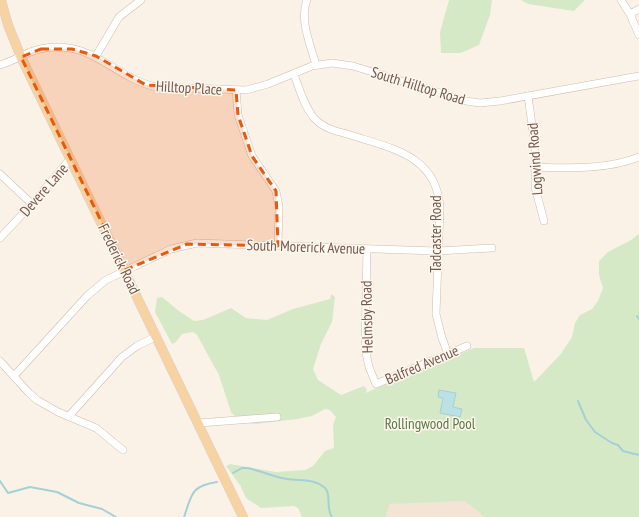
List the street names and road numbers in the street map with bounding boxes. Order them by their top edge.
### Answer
street label: South Hilltop Road [369,62,467,109]
street label: Hilltop Place [156,76,222,99]
street label: Logwind Road [522,122,547,196]
street label: Devere Lane [15,159,72,220]
street label: Tadcaster Road [426,195,445,273]
street label: Frederick Road [94,220,145,297]
street label: South Morerick Avenue [246,235,366,258]
street label: Helmsby Road [356,280,377,354]
street label: Balfred Avenue [382,341,461,389]

